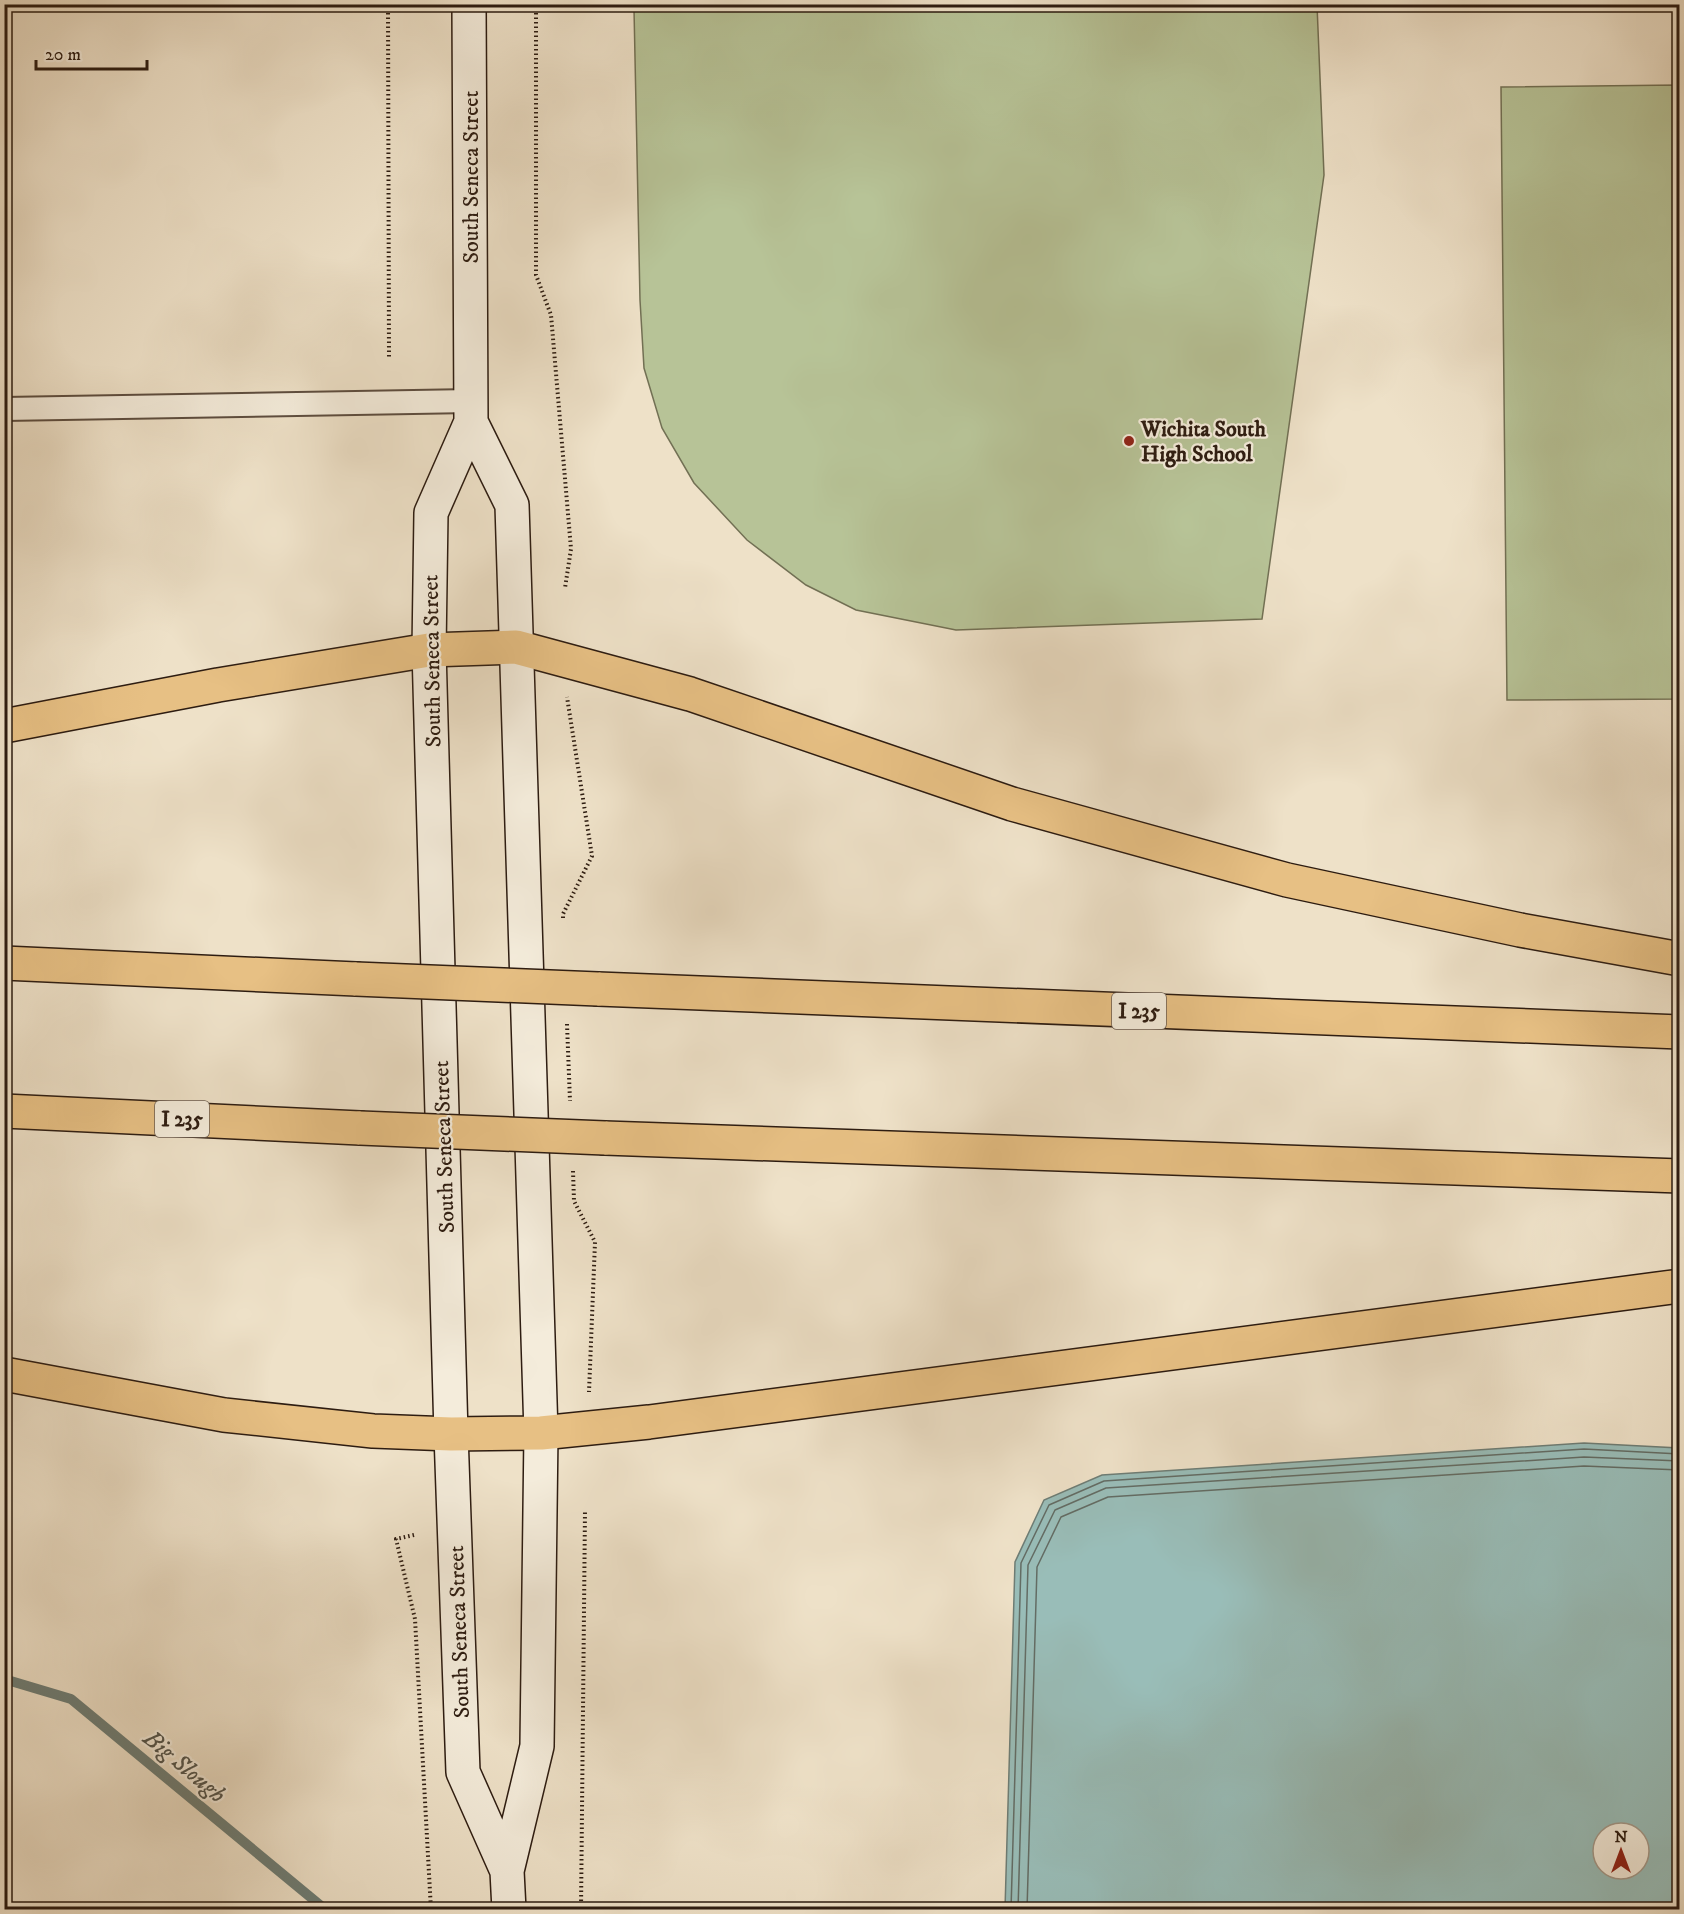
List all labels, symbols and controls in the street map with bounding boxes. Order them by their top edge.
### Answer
scale bar [36,33,147,71]
text: 20 m [45,44,81,66]
street label: South Seneca Street [458,91,485,263]
place label: Wichita South High School [1140,416,1266,468]
marker: Wichita South High School [1122,434,1136,448]
street label: South Seneca Street [417,574,448,748]
road number: I 235 [1112,993,1166,1029]
street label: South Seneca Street [428,1060,461,1234]
road number: I 235 [155,1101,209,1137]
street label: South Seneca Street [443,1545,476,1719]
water label: Big Slough [136,1723,232,1810]
north arrow [1591,1821,1651,1881]
text: N [1614,1827,1628,1847]

